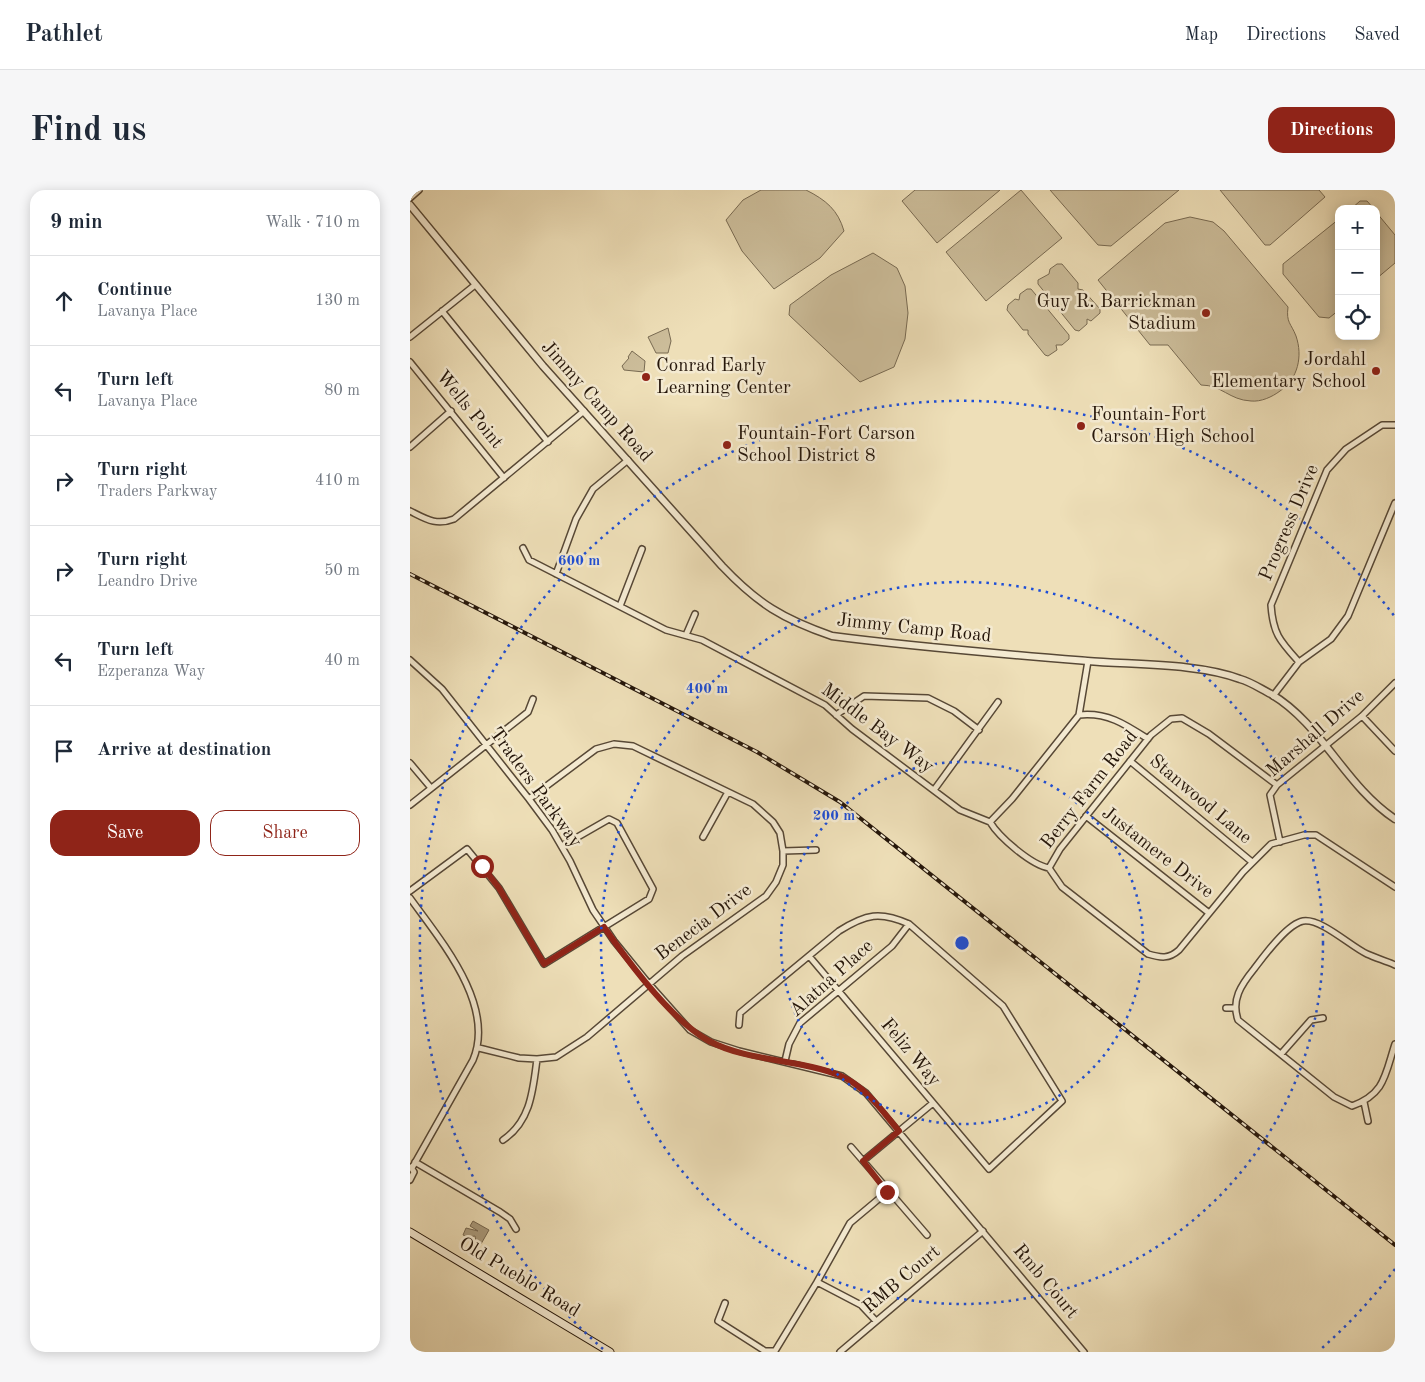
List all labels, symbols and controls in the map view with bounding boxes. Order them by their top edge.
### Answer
text: Pathlet [25,23,103,47]
text: Map [1185,26,1218,44]
text: Directions [1246,26,1326,44]
text: Saved [1354,26,1400,44]
button: Directions [1268,107,1395,153]
text: Find us [30,113,146,148]
map controls [1335,205,1380,340]
button: + [1335,205,1380,250]
text: 9 min [50,212,103,233]
text: Walk · 710 m [265,215,360,231]
button: − [1335,250,1380,295]
text: Continue [97,281,172,300]
icon: ahead [50,287,78,315]
text: 130 m [315,293,360,309]
place label: Guy R. Barrickman Stadium [1036,293,1196,334]
button: locate [1335,295,1380,340]
text: Lavanya Place [97,304,197,320]
marker: Guy R. Barrickman Stadium [1200,307,1212,319]
street label: Jimmy Camp Road [537,338,655,466]
place label: Jordahl Elementary School [1211,351,1366,392]
place label: Conrad Early Learning Center [656,357,791,398]
marker: Jordahl Elementary School [1370,365,1382,377]
street label: Wells Point [432,367,506,453]
text: Turn left [97,371,174,390]
marker: Conrad Early Learning Center [640,371,652,383]
icon: left [50,377,78,405]
text: 80 m [324,383,360,399]
text: Lavanya Place [97,394,197,410]
place label: Fountain-Fort Carson High School [1091,406,1255,447]
marker: Fountain-Fort Carson High School [1075,420,1087,432]
place label: Fountain-Fort Carson School District 8 [737,425,915,466]
marker: Fountain-Fort Carson School District 8 [721,439,733,451]
text: Turn right [97,461,187,480]
street label: Progress Drive [1257,462,1323,584]
icon: right [50,467,78,495]
text: 410 m [315,473,360,489]
text: Traders Parkway [97,484,218,500]
text: Turn right [97,551,187,570]
text: 600 m [558,554,600,569]
icon: right [50,557,78,585]
text: 50 m [324,563,360,579]
text: Leandro Drive [97,574,197,590]
street label: Jimmy Camp Road [836,611,992,647]
text: Turn left [97,641,174,660]
icon: left [50,647,78,675]
text: 40 m [324,653,360,669]
text: Ezperanza Way [97,664,205,680]
street label: Middle Bay Way [817,681,937,777]
text: 400 m [686,682,728,697]
street label: Marshall Drive [1264,687,1368,781]
street label: Traders Parkway [485,724,585,852]
street label: Berry Farm Road [1038,727,1142,853]
icon: arrive [50,737,78,765]
text: Arrive at destination [97,741,271,760]
street label: Stanwood Lane [1145,752,1255,848]
street label: Justamere Drive [1098,804,1216,902]
text: 200 m [813,809,855,824]
button: Save [50,810,200,856]
button: Share [210,810,360,856]
route start [471,855,494,878]
street label: Benecia Drive [653,881,755,965]
centre of rings [953,934,971,952]
street label: Alatna Place [787,937,877,1021]
street label: Feliz Way [876,1015,944,1091]
route end [876,1181,899,1204]
street label: Old Pueblo Road [455,1234,583,1322]
street label: Rmb Court [1009,1241,1081,1323]
street label: RMB Court [860,1242,944,1318]

